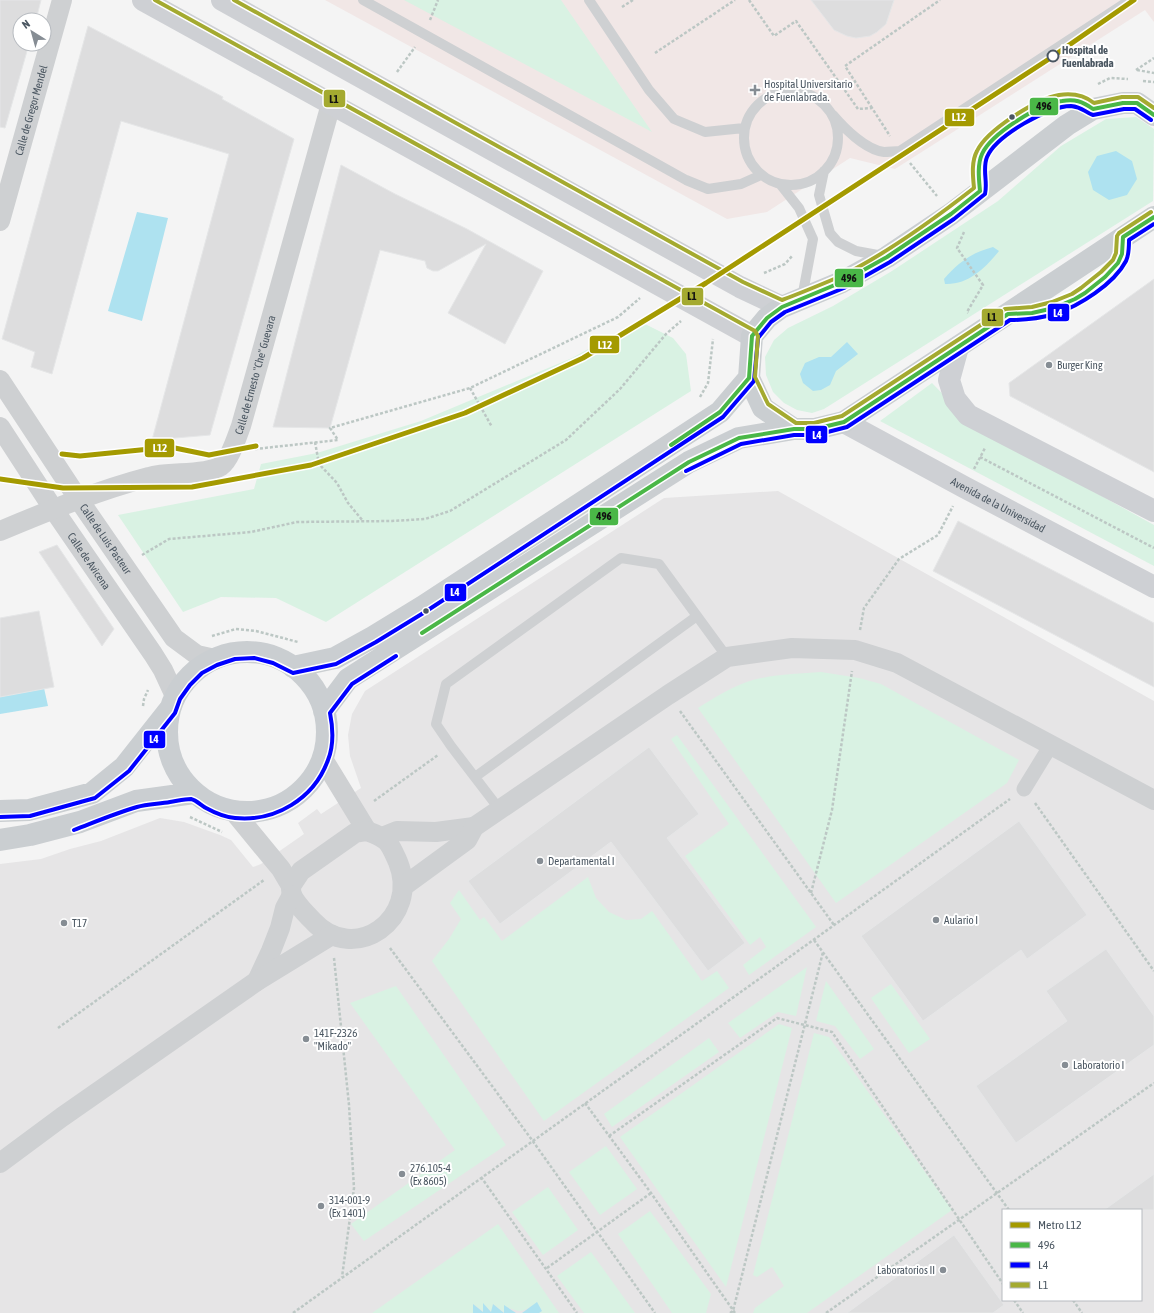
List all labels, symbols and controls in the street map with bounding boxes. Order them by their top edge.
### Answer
north arrow [12,12,52,52]
text: N [20,17,32,31]
place label: Hospital de Fuenlabrada [1062,44,1114,69]
marker: Hospital de Fuenlabrada [1046,49,1060,63]
street label: Calle de Gregor Mendel [13,64,49,157]
place label: Hospital Universitario de Fuenlabrada. [764,78,853,103]
marker: Hospital Universitario de Fuenlabrada. [749,84,761,96]
line badge: L1 [323,89,346,108]
text: L1 [329,93,339,105]
line badge: 496 [1029,97,1059,116]
text: 496 [1035,100,1052,112]
line badge: L12 [944,108,975,127]
text: L12 [952,111,966,123]
unlabelled marker [1007,112,1017,122]
line badge: 496 [834,268,864,288]
text: 496 [840,272,857,284]
line badge: L1 [681,287,704,306]
text: L1 [687,290,697,302]
line badge: L4 [1047,303,1070,322]
text: L4 [1053,307,1063,319]
line badge: L1 [981,308,1004,327]
text: L1 [987,311,997,323]
street label: Calle de Ernesto "Che" Guevara [232,314,278,436]
line badge: L12 [589,335,620,354]
text: L12 [598,339,612,351]
place label: Burger King [1057,359,1103,371]
marker: Burger King [1044,360,1054,370]
line badge: L4 [805,425,828,444]
text: L4 [812,429,822,441]
line badge: L12 [144,438,175,458]
text: L12 [153,442,167,454]
street label: Avenida de la Universidad [949,475,1047,535]
street label: Calle de Luis Pasteur [78,502,135,577]
line badge: 496 [589,507,619,526]
text: 496 [595,510,612,522]
street label: Calle de Avicena [65,530,113,592]
line badge: L4 [444,583,467,602]
text: L4 [450,586,460,598]
unlabelled marker [421,606,431,616]
line badge: L4 [143,730,166,749]
text: L4 [149,733,159,745]
place label: Departamental I [548,855,615,867]
marker: Departamental I [535,856,545,866]
place label: Aulario I [944,914,978,926]
marker: Aulario I [931,915,941,925]
place label: T17 [72,917,87,929]
marker: T17 [59,918,69,928]
place label: 141F-2326 "Mikado" [314,1027,357,1052]
marker: 141F-2326 "Mikado" [301,1034,311,1044]
place label: Laboratorio I [1073,1059,1124,1071]
marker: Laboratorio I [1060,1060,1070,1070]
place label: 276.105-4 (Ex 8605) [410,1162,451,1187]
marker: 276.105-4 (Ex 8605) [397,1169,407,1179]
place label: 314-001-9 (Ex 1401) [329,1194,370,1219]
marker: 314-001-9 (Ex 1401) [316,1201,326,1211]
legend [1002,1209,1142,1301]
text: Metro L12 [1038,1218,1082,1232]
text: 496 [1038,1238,1055,1252]
text: L4 [1038,1258,1049,1272]
place label: Laboratorios II [877,1264,935,1276]
marker: Laboratorios II [938,1265,948,1275]
text: L1 [1038,1278,1049,1292]

